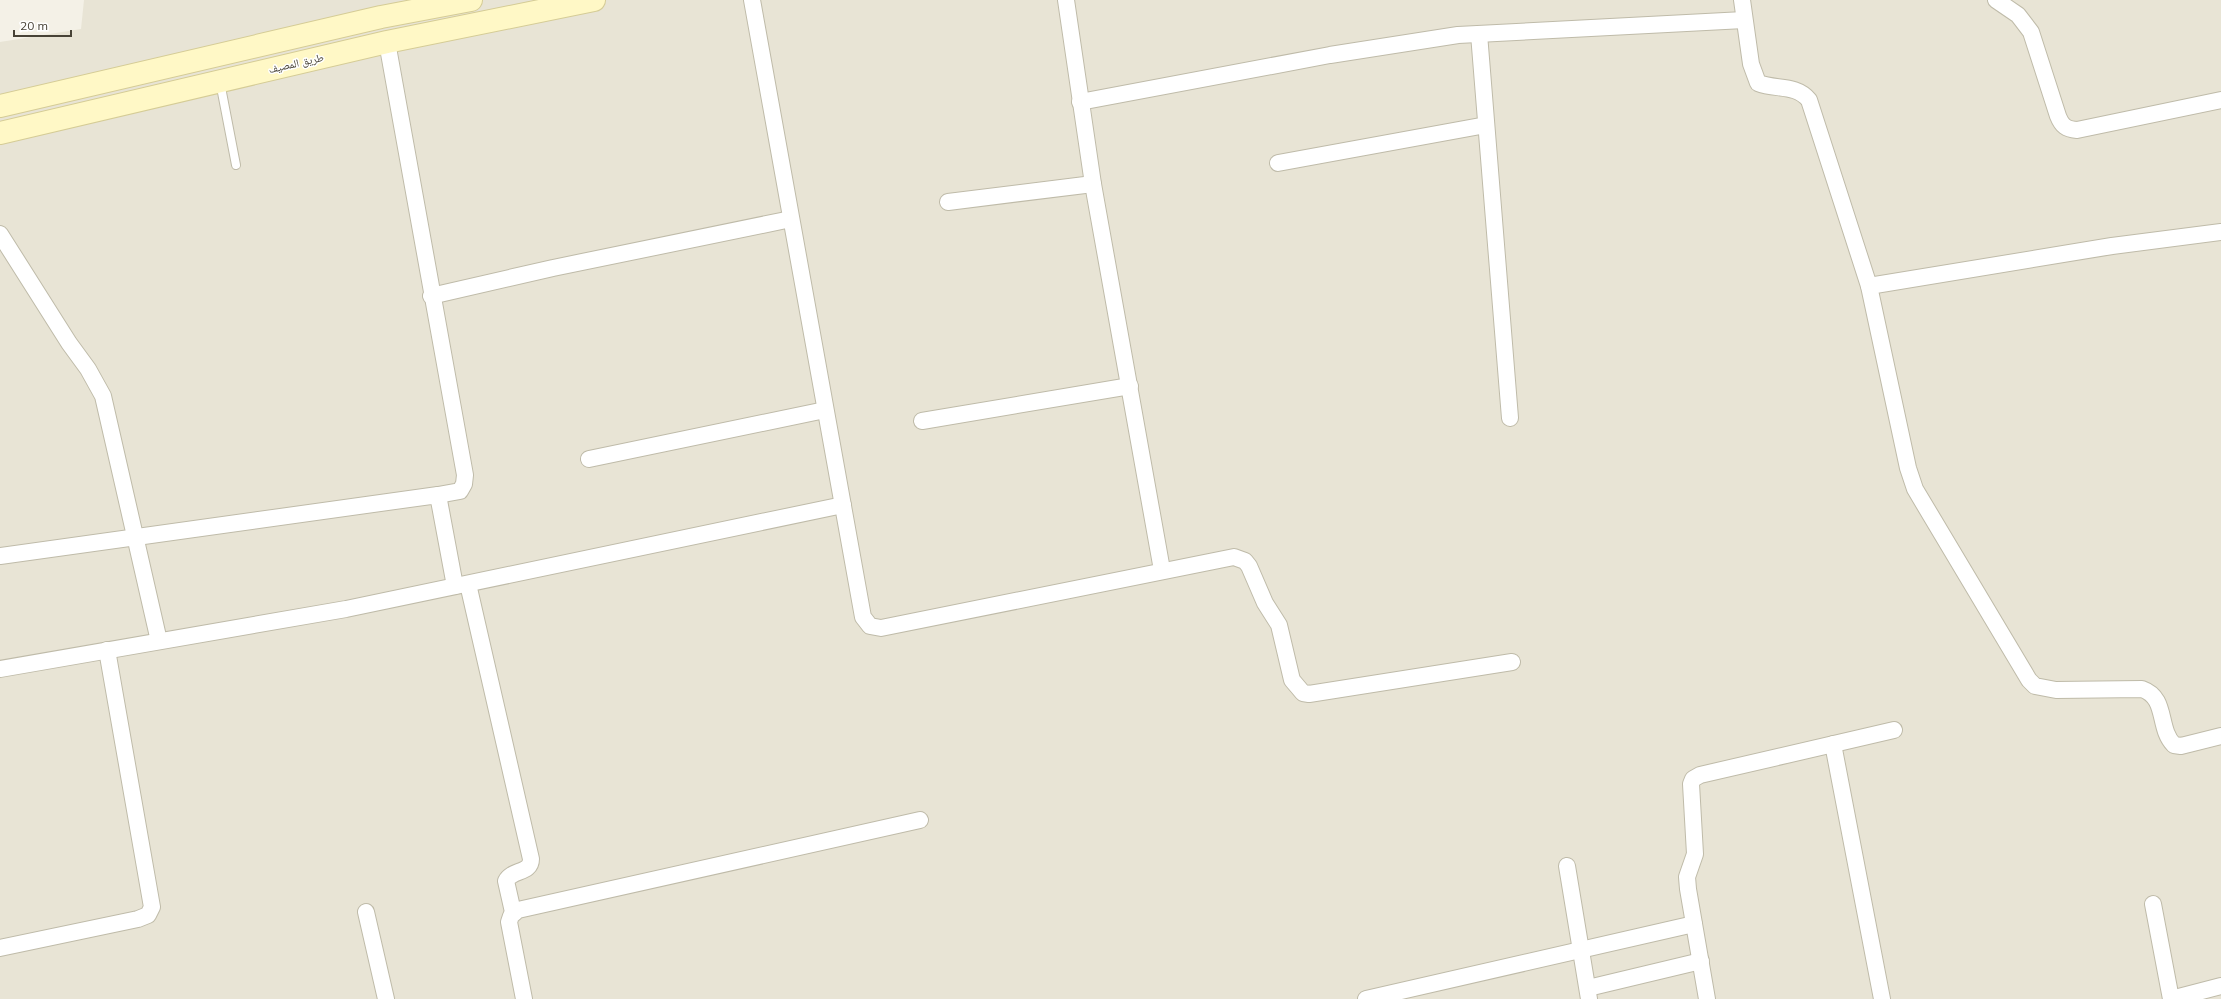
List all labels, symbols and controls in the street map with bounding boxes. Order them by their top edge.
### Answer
scale bar [14,12,71,38]
text: 20 m [20,18,48,33]
street label: طريق المصيف [267,50,325,76]

